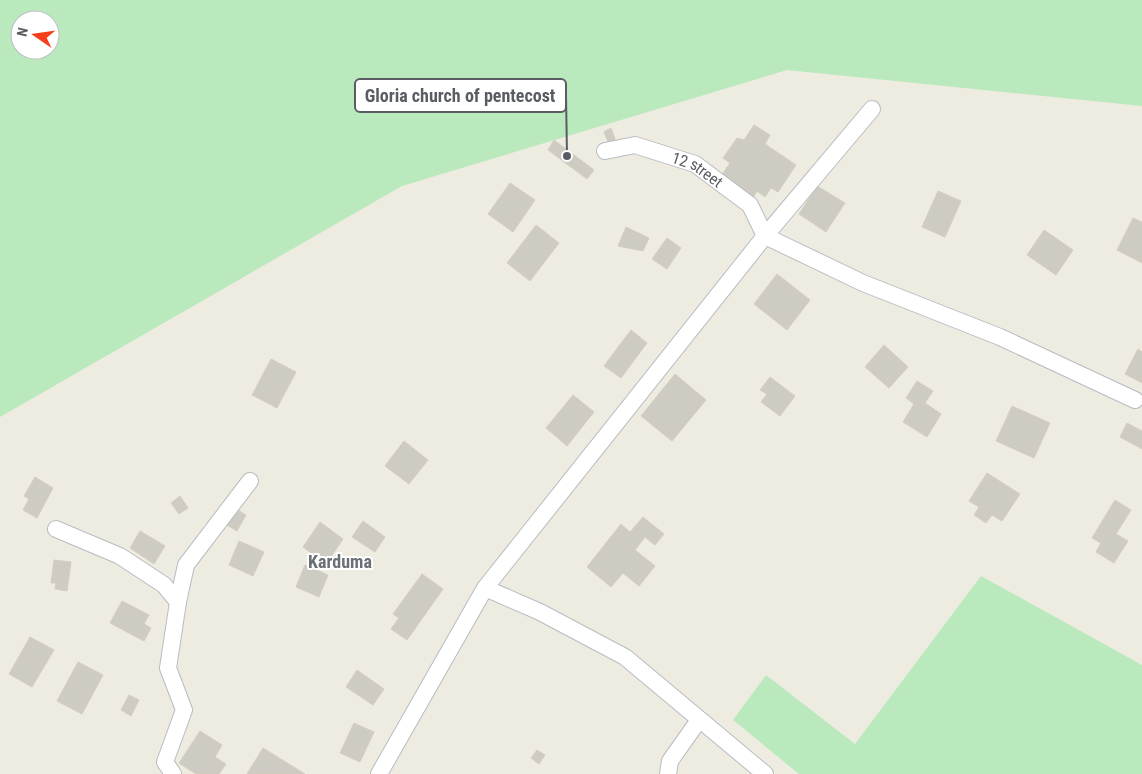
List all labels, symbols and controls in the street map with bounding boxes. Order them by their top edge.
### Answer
north arrow [10,10,60,60]
text: N [14,26,31,38]
callout: Gloria church of pentecost [355,79,566,112]
text: Gloria church of pentecost [365,85,556,106]
street label: 12 street [670,148,727,192]
district label: Karduma [308,551,372,572]

